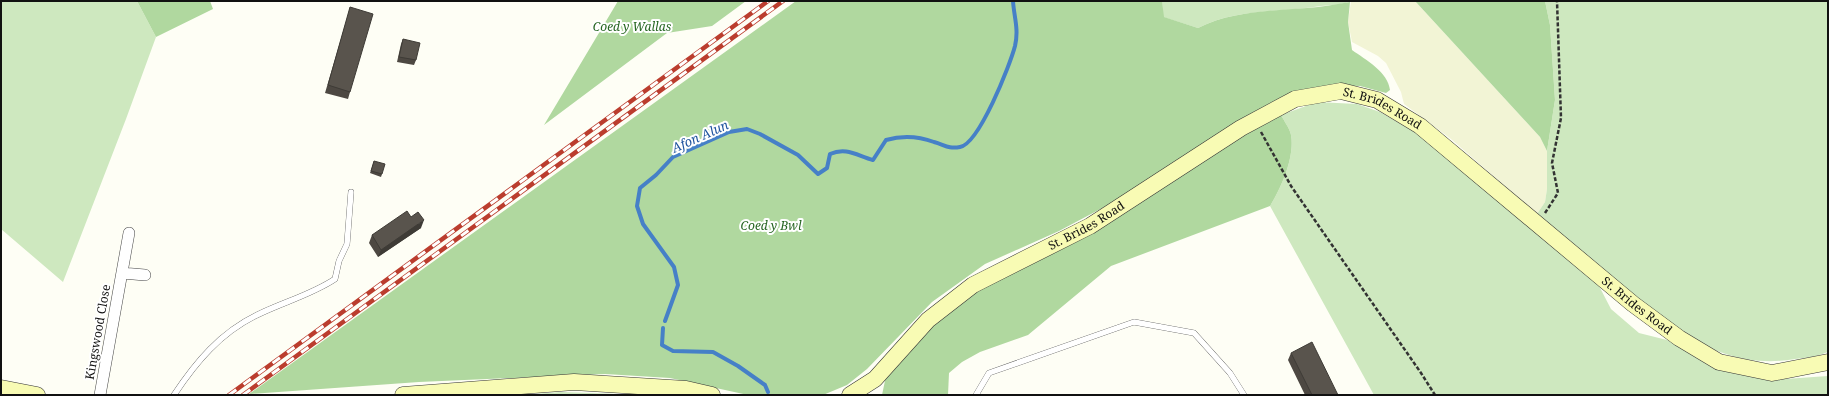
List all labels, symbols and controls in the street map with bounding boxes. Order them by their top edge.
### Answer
park label: Coed y Wallas [593,18,672,35]
street label: St. Brides Road [1341,83,1426,133]
water label: Afon Alun [668,115,732,157]
street label: St. Brides Road [1045,196,1128,254]
park label: Coed y Bwl [740,217,802,234]
street label: St. Brides Road [1598,272,1676,339]
street label: Kingswood Close [81,283,114,381]

